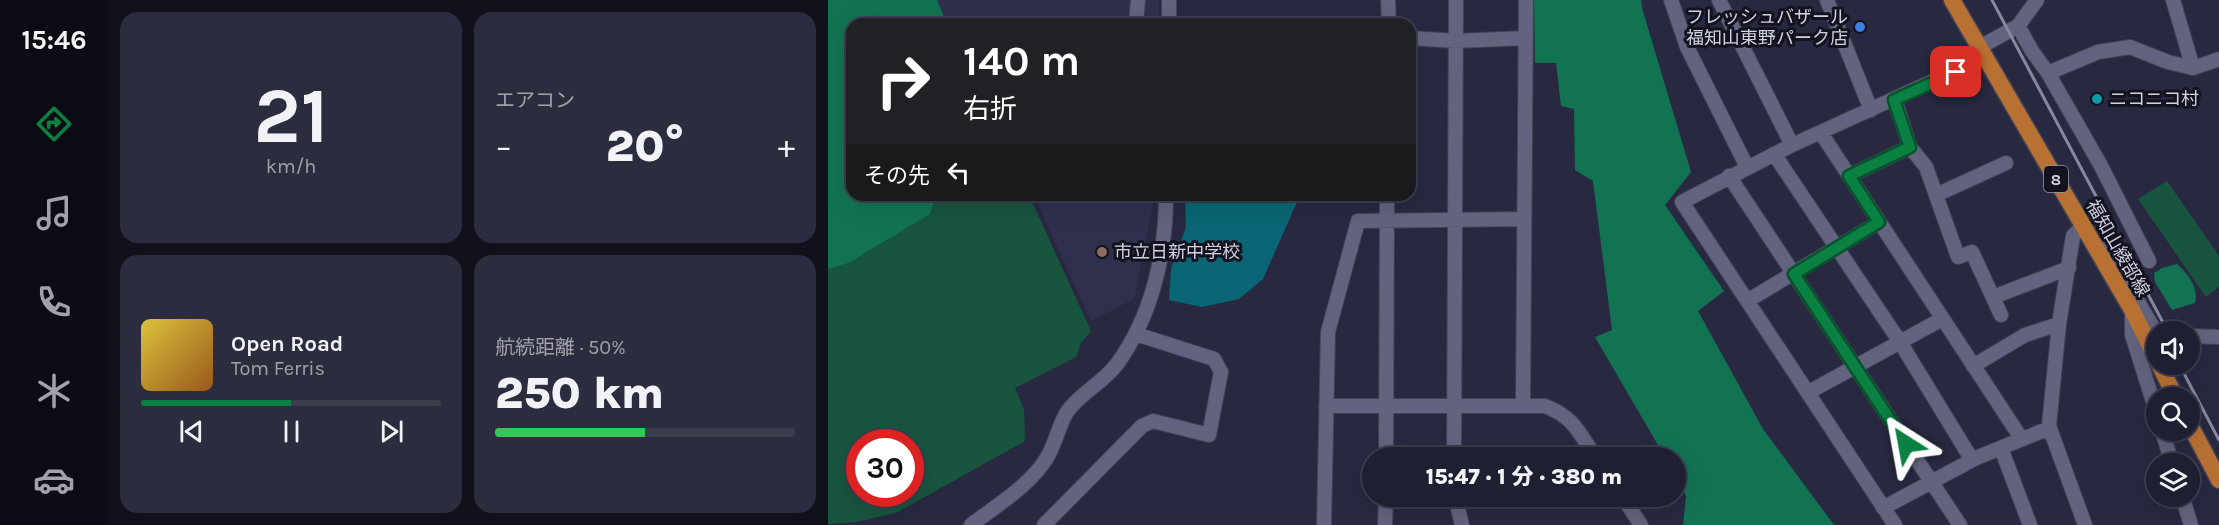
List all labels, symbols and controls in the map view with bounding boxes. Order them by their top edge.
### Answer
place label: フレッシュバザール 福知山東野パーク店 [1686,6,1848,49]
marker: フレッシュバザール 福知山東野パーク店 [1853,20,1867,34]
text: 15:46 [21,24,87,56]
text: 140 m [963,36,1080,86]
icon: right [864,42,942,120]
pin [1930,46,1981,97]
icon: arrive [1939,55,1972,88]
text: 21 [254,70,329,162]
place label: ニコニコ村 [2109,88,2199,110]
text: エアコン [495,89,575,112]
marker: ニコニコ村 [2090,92,2104,106]
text: 右折 [963,93,1017,125]
icon: directions [33,103,75,145]
text: 20° [606,120,684,172]
text: − [495,127,512,165]
text: + [778,127,795,165]
text: km/h [266,155,316,178]
icon: left [942,156,975,189]
text: その先 [864,163,930,189]
road number: 8 [2044,166,2068,192]
icon: music [33,192,75,234]
street label: 福知山綾部線 [2081,196,2155,300]
place label: 市立日新中学校 [1114,241,1240,263]
marker: 市立日新中学校 [1095,245,1109,259]
icon: phone [33,281,75,323]
map controls [2146,321,2200,507]
button: sound [2146,321,2200,375]
text: Open Road [231,331,343,357]
text: 航続距離 · 50% [495,336,626,359]
text: Tom Ferris [231,357,325,380]
text: 250 km [495,367,664,419]
icon: climate [33,370,75,412]
button: search [2146,387,2200,441]
position arrow [1874,412,1938,476]
icon: previous [175,415,208,448]
icon: pause [275,415,308,448]
icon: next [375,415,408,448]
speed limit sign: 30 [846,429,924,507]
button: layers [2146,453,2200,507]
icon: car [33,459,75,501]
text: 15:47 · 1 分 · 380 m [1426,464,1622,490]

